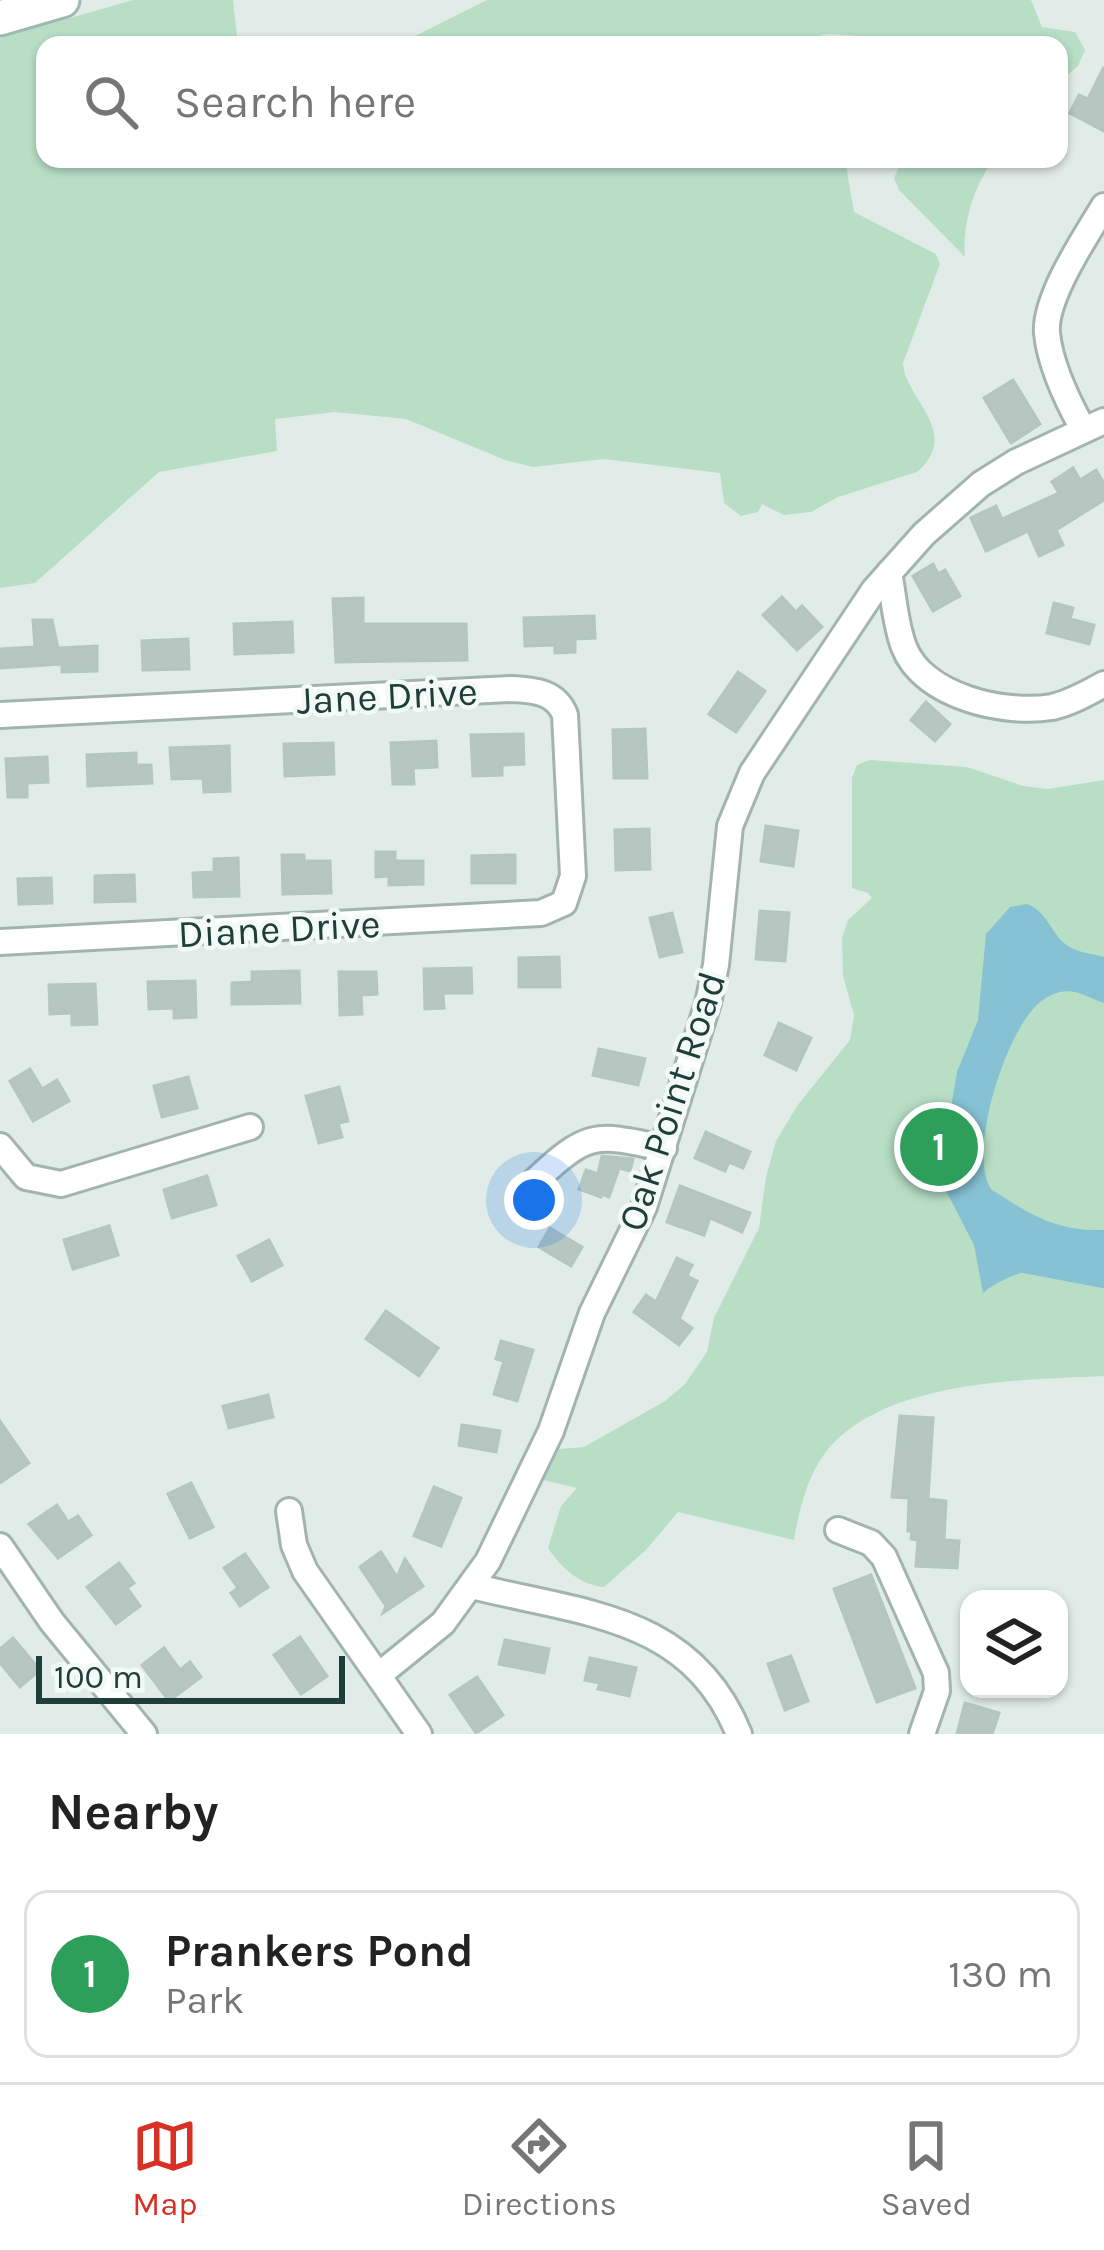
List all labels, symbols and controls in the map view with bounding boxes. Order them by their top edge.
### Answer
search box [36,36,1068,168]
icon: search [78,69,144,135]
text: Search here [174,76,416,128]
street label: Jane Drive [295,668,479,724]
street label: Diane Drive [177,901,381,957]
street label: Oak Point Road [608,966,735,1237]
pin: 1 [900,1102,978,1192]
your location [504,1170,564,1230]
map controls [960,1590,1068,1698]
button: layers [960,1590,1068,1698]
scale bar [36,1650,345,1703]
text: 100 m [54,1658,143,1696]
text: Nearby [48,1782,218,1842]
text: Prankers Pond [165,1925,474,1977]
text: 1 [83,1951,97,1997]
text: 130 m [948,1951,1053,1997]
text: Park [165,1977,244,2023]
tab: Map [132,2113,198,2223]
tab: Directions [462,2113,617,2223]
tab: Saved [881,2113,972,2223]

